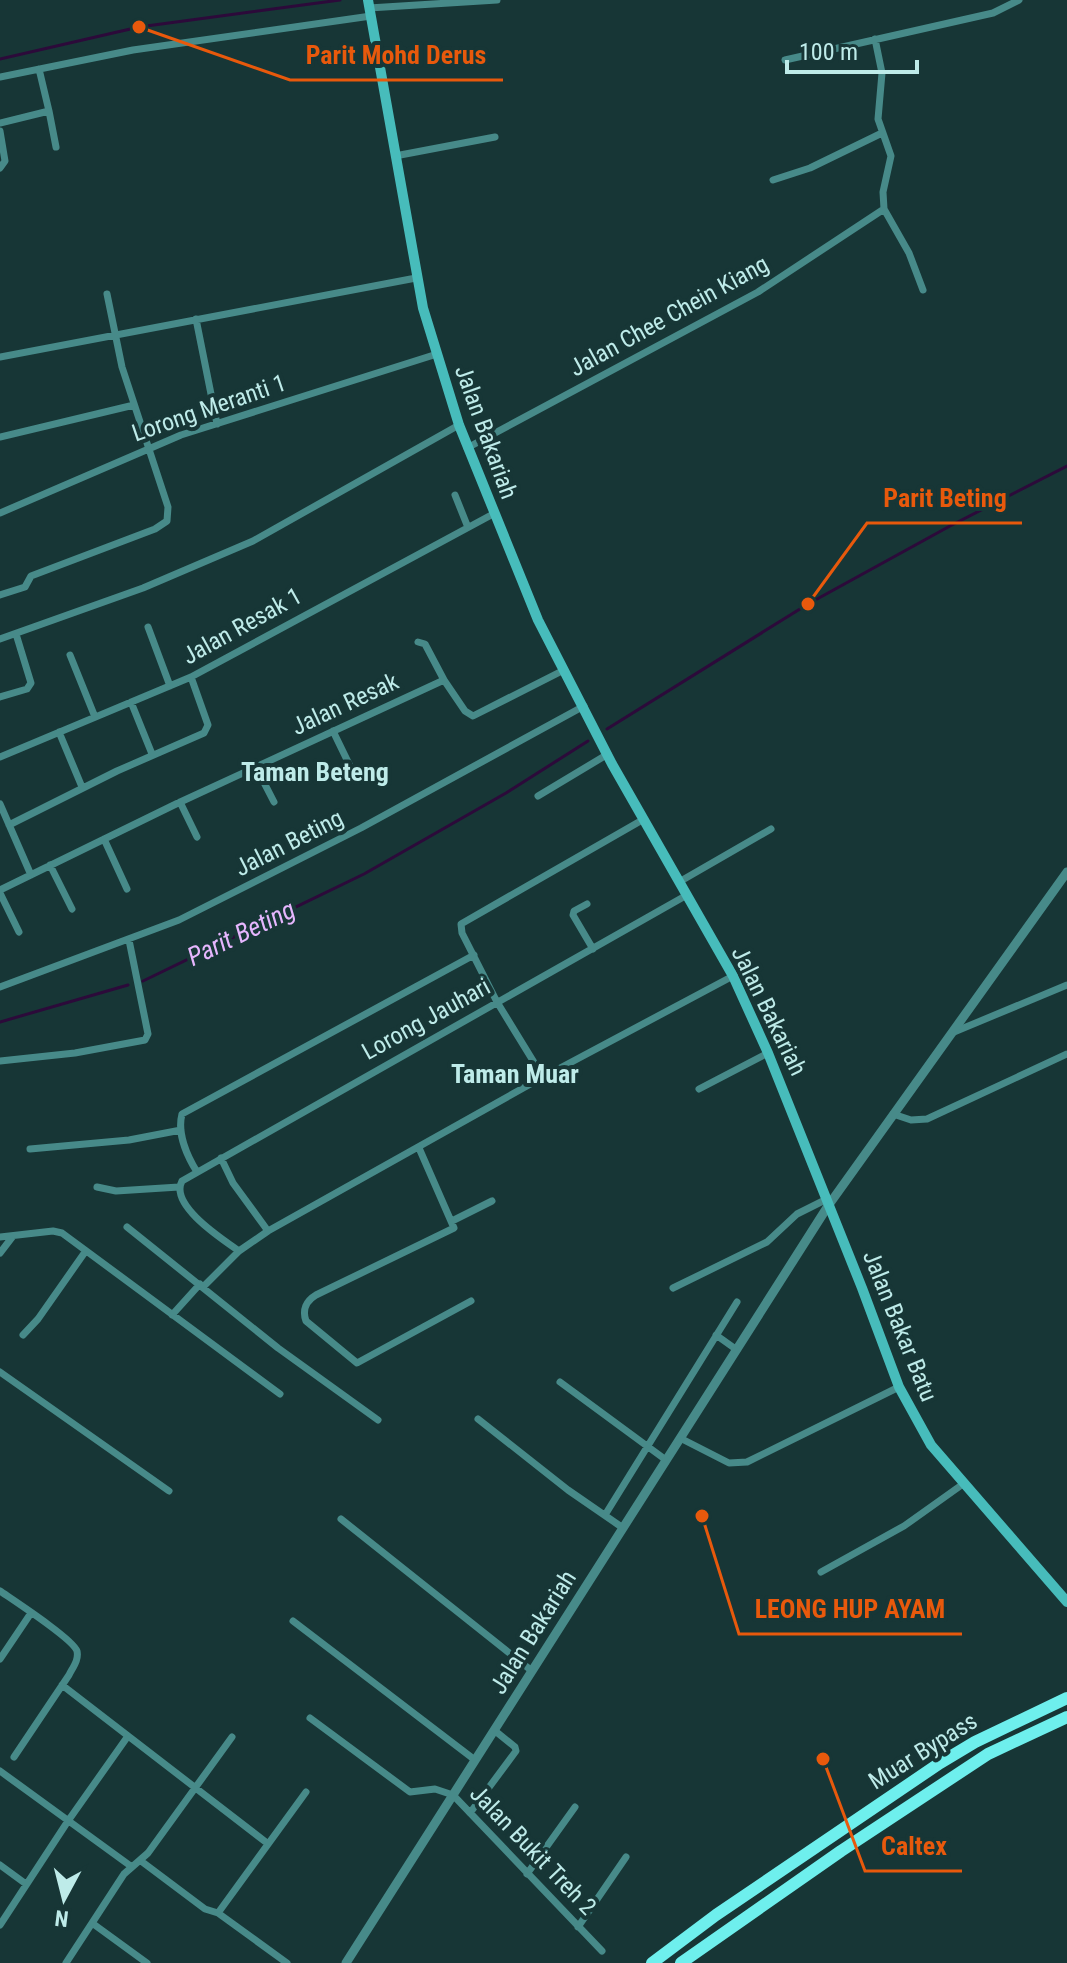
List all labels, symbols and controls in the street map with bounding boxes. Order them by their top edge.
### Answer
scale bar [787,24,917,74]
callout: Parit Mohd Derus [290,30,503,80]
text: 100 m [799,38,858,66]
text: Parit Mohd Derus [306,40,486,70]
street label: Jalan Chee Chein Kiang [565,250,773,382]
street label: Jalan Bakariah [449,361,523,503]
street label: Lorong Meranti 1 [128,369,290,447]
callout: Parit Beting [867,473,1022,523]
text: Parit Beting [883,483,1007,513]
street label: Jalan Resak 1 [178,582,306,670]
street label: Jalan Resak [287,667,403,741]
district label: Taman Beteng [241,757,389,787]
street label: Jalan Beting [230,804,348,882]
water label: Parit Beting [182,894,300,972]
street label: Jalan Bakariah [726,942,812,1080]
street label: Lorong Jauhari [357,972,495,1066]
district label: Taman Muar [451,1059,579,1089]
street label: Jalan Bakar Batu [857,1246,943,1406]
street label: Jalan Bakariah [484,1565,582,1699]
callout: LEONG HUP AYAM [739,1584,962,1634]
text: LEONG HUP AYAM [755,1594,945,1624]
street label: Muar Bypass [864,1707,982,1795]
street label: Jalan Bukit Treh 2 [464,1779,602,1921]
callout: Caltex [865,1821,962,1871]
text: Caltex [881,1831,947,1861]
north arrow [24,1859,104,1939]
text: N [53,1905,70,1932]

